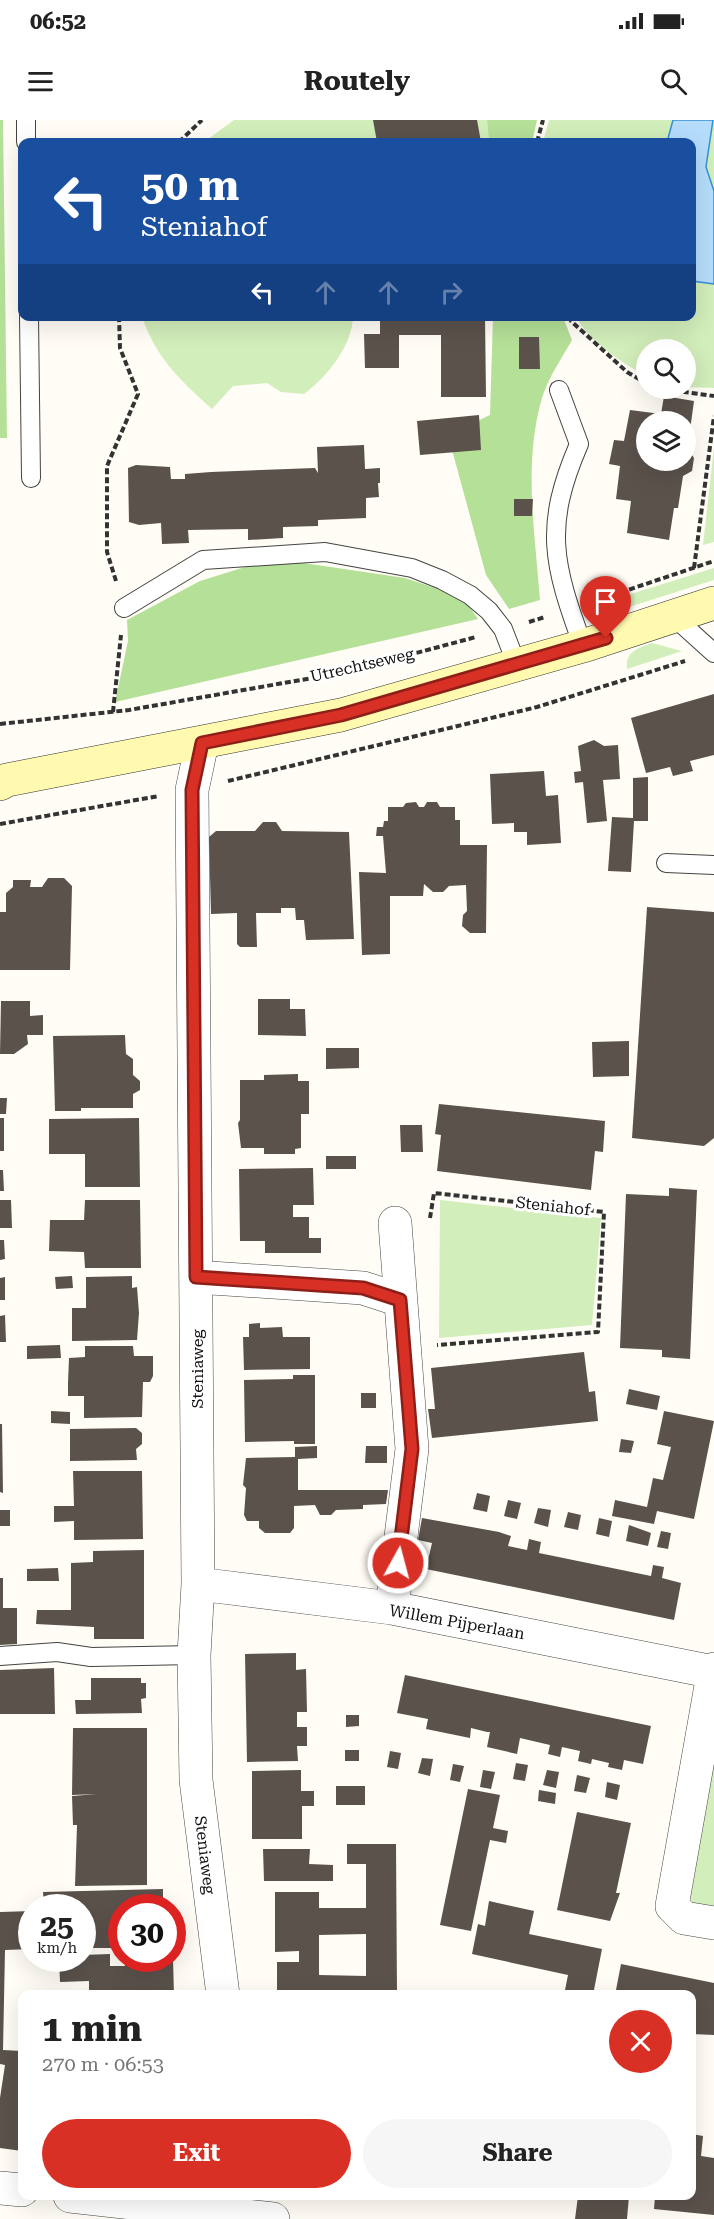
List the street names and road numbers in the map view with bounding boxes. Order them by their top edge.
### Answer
street label: Utrechtseweg [308,644,417,686]
street label: Steniahof [515,1193,592,1219]
street label: Steniaweg [188,1329,207,1408]
street label: Willem Pijperlaan [388,1601,526,1643]
street label: Steniaweg [191,1815,219,1896]

